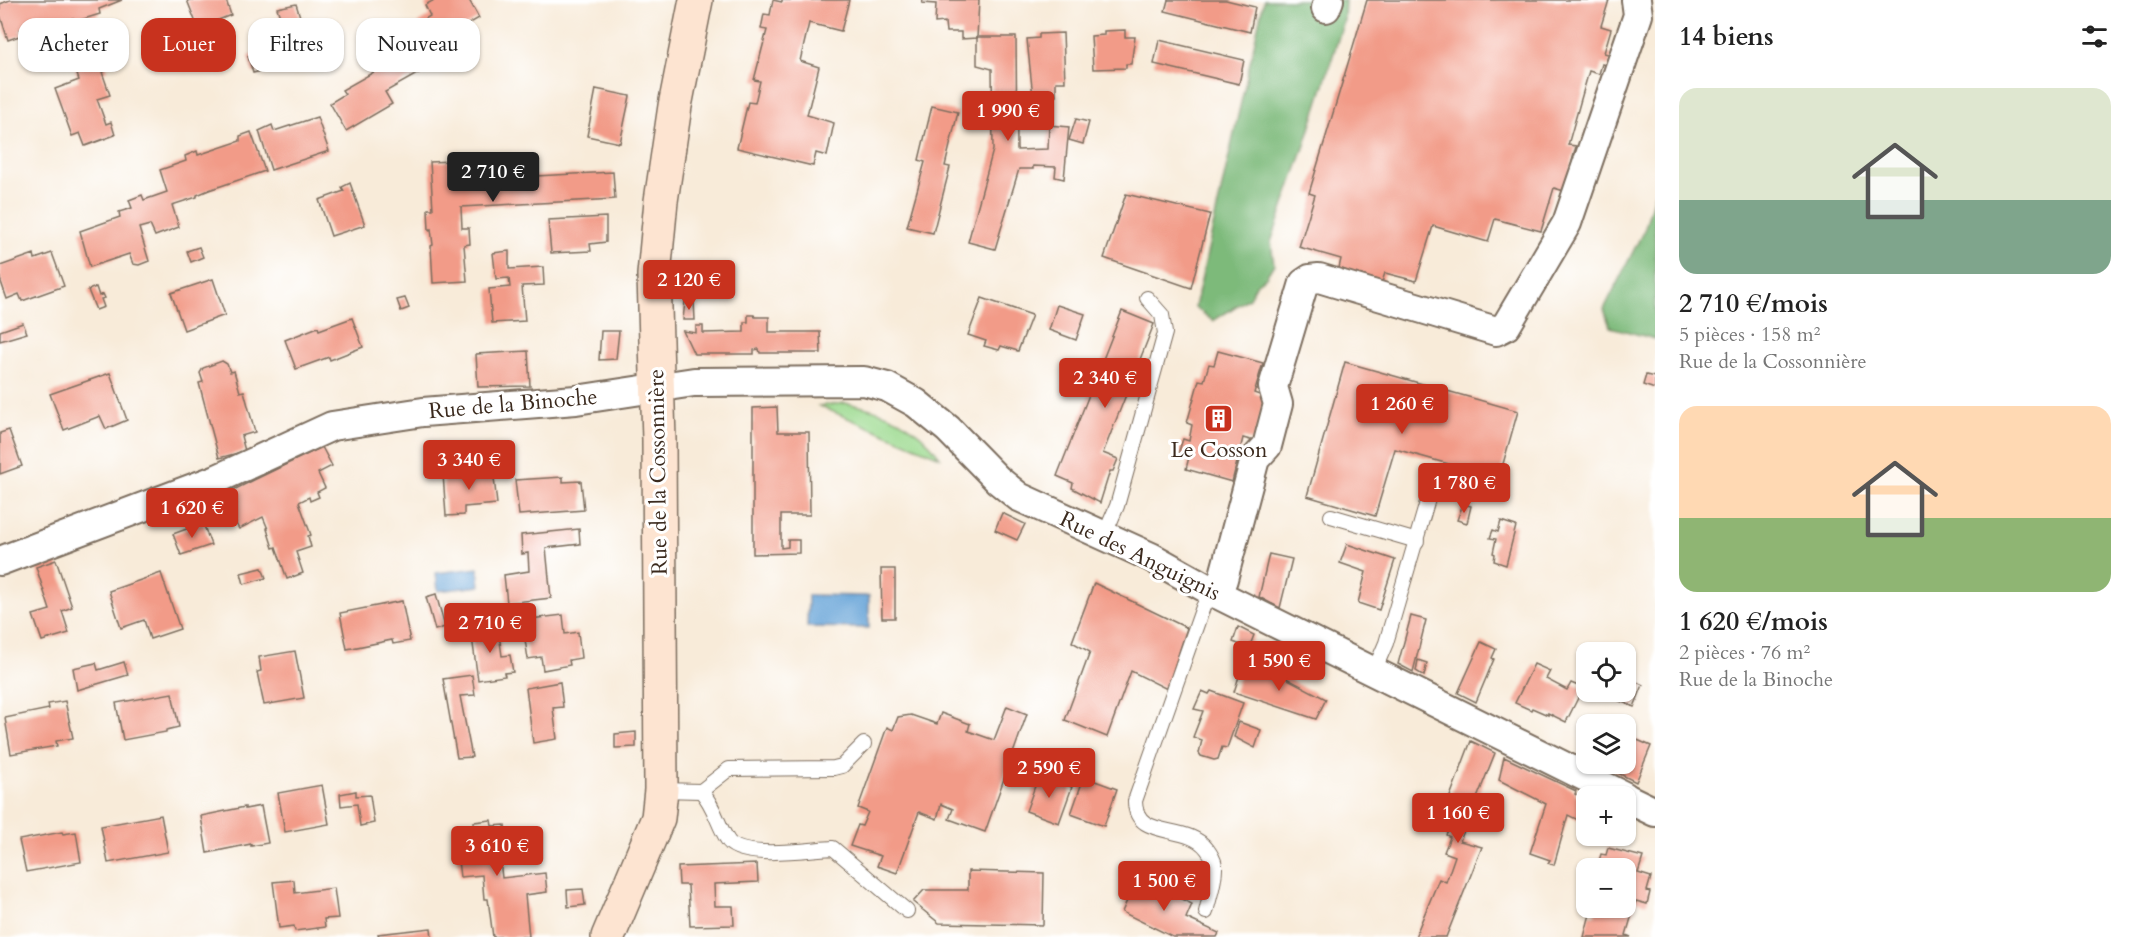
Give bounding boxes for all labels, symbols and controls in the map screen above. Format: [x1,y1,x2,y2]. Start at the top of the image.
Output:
chip: Acheter [18,18,129,72]
chip: Louer [141,18,236,72]
chip: Filtres [248,18,344,72]
chip: Nouveau [356,18,480,72]
text: 14 biens [1679,19,1774,54]
icon: filters [2078,20,2111,53]
pin: 1 990 € [953,91,1063,142]
text: 1 990 € [976,97,1040,124]
icon: home [1841,127,1949,235]
pin: 2 710 € [438,152,548,203]
text: 2 710 € [461,158,525,185]
pin: 2 120 € [634,260,744,311]
text: 2 120 € [657,266,721,293]
text: 2 710 €/mois [1679,286,1828,321]
text: 5 pièces · 158 m² [1679,321,1820,348]
text: Rue de la Cossonnière [1679,348,1867,375]
pin: 2 340 € [1050,358,1160,409]
text: 2 340 € [1073,364,1137,391]
street label: Rue de la Cossonnière [641,369,675,575]
street label: Rue de la Binoche [427,382,599,426]
pin: 1 260 € [1347,384,1457,435]
text: 1 260 € [1370,390,1434,417]
building icon: Le Cosson [1203,402,1235,434]
place label: Le Cosson [1170,435,1268,465]
pin: 3 340 € [414,440,524,491]
icon: home [1841,445,1949,553]
text: 3 340 € [437,446,501,473]
pin: 1 780 € [1409,463,1519,514]
text: 1 780 € [1432,469,1496,496]
pin: 1 620 € [137,488,247,539]
text: 1 620 € [160,494,224,521]
street label: Rue des Anguignis [1055,504,1225,608]
pin: 2 710 € [435,603,545,654]
text: 1 620 €/mois [1679,604,1828,639]
text: 2 710 € [458,609,522,636]
text: 2 pièces · 76 m² [1679,639,1810,666]
pin: 1 590 € [1224,641,1334,692]
map controls [1576,642,1636,918]
button: locate [1576,642,1636,702]
text: 1 590 € [1247,647,1311,674]
text: Rue de la Binoche [1679,666,1833,693]
button: layers [1576,714,1636,774]
pin: 2 590 € [994,748,1104,799]
text: 2 590 € [1017,754,1081,781]
button: + [1576,786,1636,846]
pin: 1 160 € [1403,793,1513,844]
text: 1 160 € [1426,799,1490,826]
pin: 3 610 € [442,826,552,877]
text: 3 610 € [465,832,529,859]
button: − [1576,858,1636,918]
pin: 1 500 € [1109,861,1219,912]
text: 1 500 € [1132,867,1196,894]

